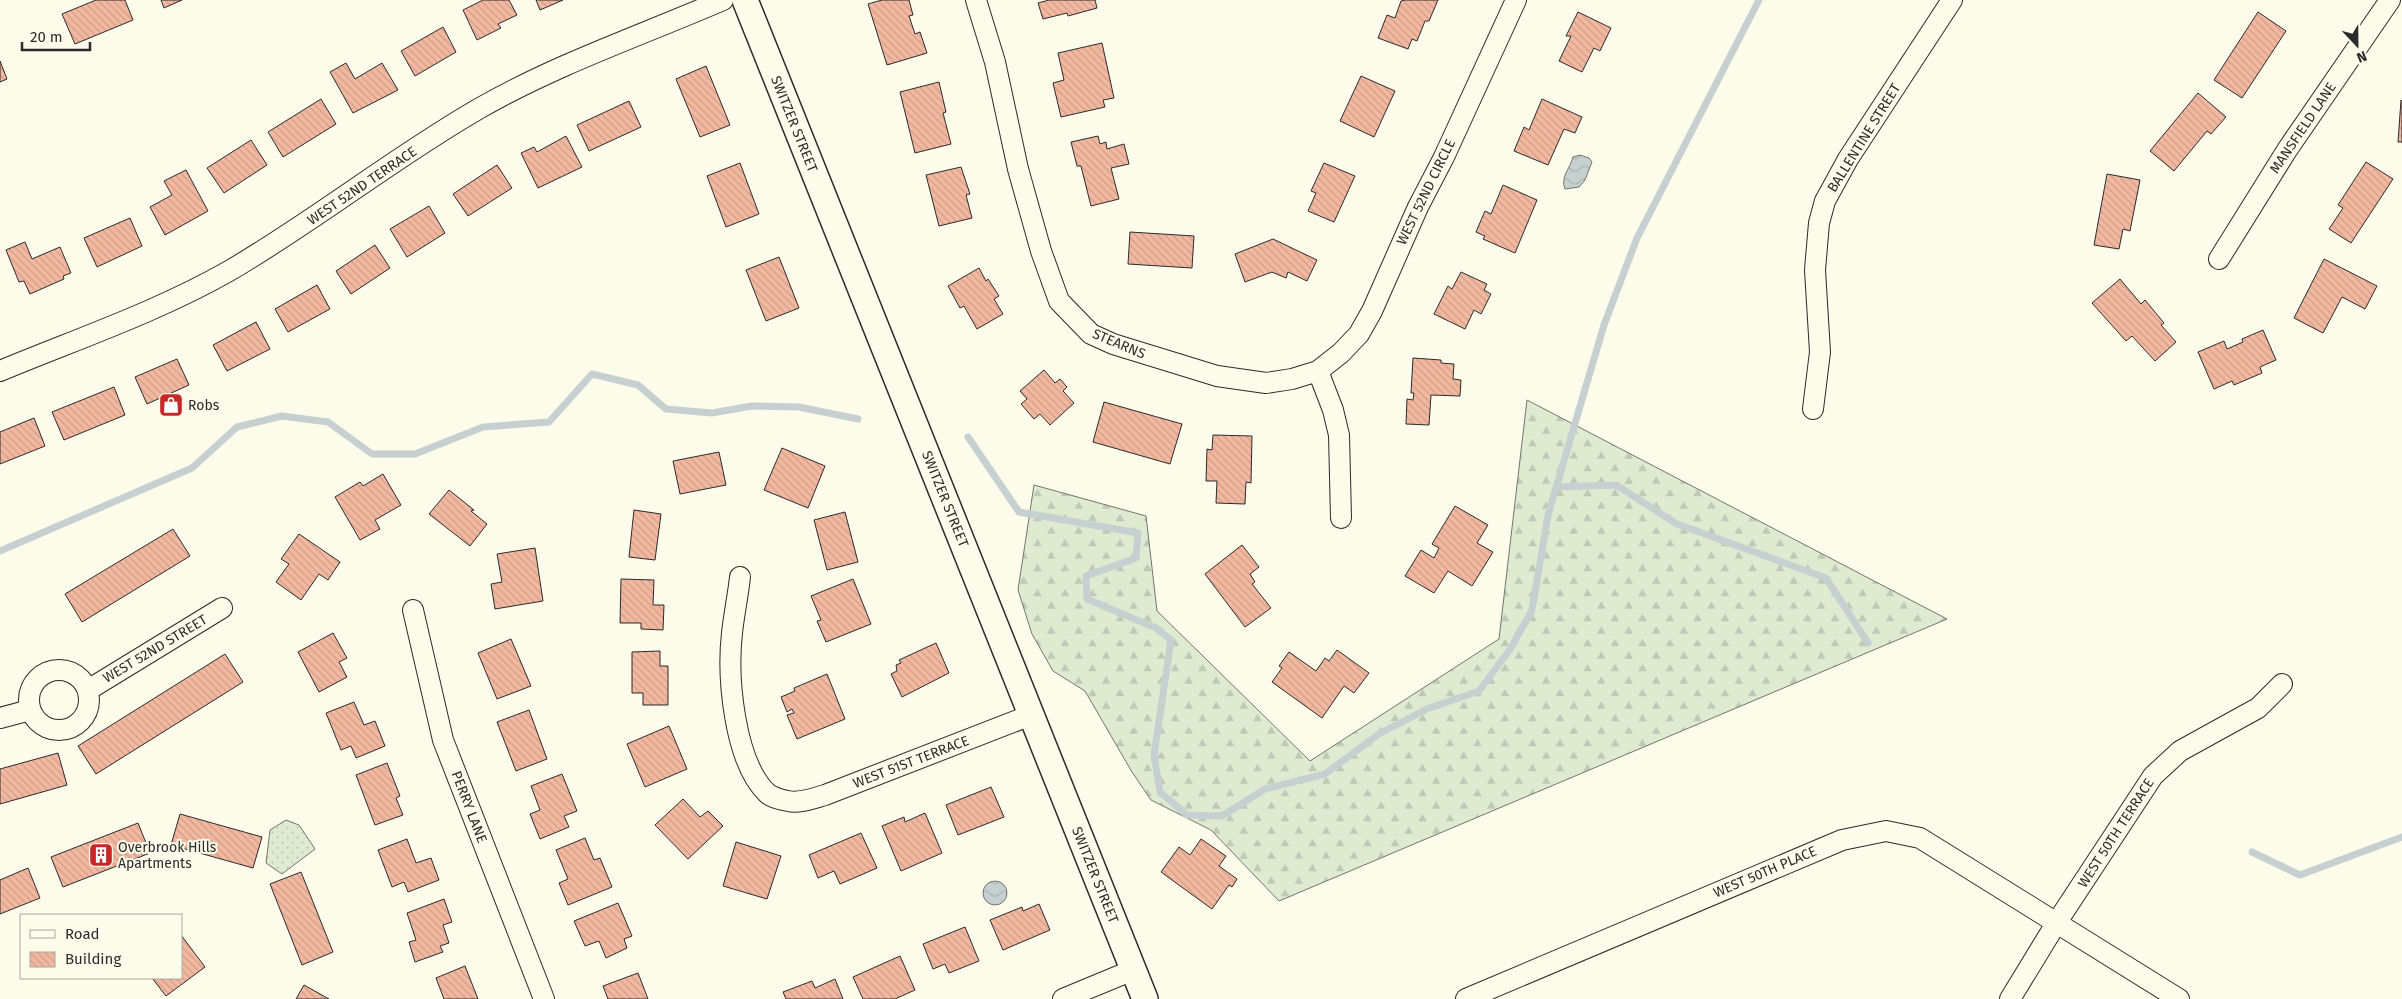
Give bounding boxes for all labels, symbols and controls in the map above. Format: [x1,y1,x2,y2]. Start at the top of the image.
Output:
scale bar [22,20,90,52]
north arrow [2332,20,2382,70]
text: 20 m [30,28,63,46]
text: N [2354,47,2369,66]
street label: SWITZER STREET [767,73,821,175]
street label: MANSFIELD LANE [2266,79,2340,177]
street label: BALLENTINE STREET [1824,80,1905,195]
street label: WEST 52ND CIRCLE [1393,136,1459,248]
street label: WEST 52ND TERRACE [304,143,420,229]
street label: STEARNS [1090,325,1148,363]
shop icon: Robs [158,392,184,418]
place label: Robs [188,397,220,414]
street label: SWITZER STREET [918,448,972,550]
street label: WEST 52ND STREET [100,611,211,687]
street label: WEST 51ST TERRACE [851,732,971,792]
street label: PERRY LANE [448,769,490,845]
street label: WEST 50TH TERRACE [2074,775,2158,891]
street label: SWITZER STREET [1068,824,1122,926]
place label: Overbrook Hills Apartments [118,839,217,872]
building icon: Overbrook Hills Apartments [88,842,114,868]
street label: WEST 50TH PLACE [1711,843,1819,901]
legend [20,914,182,979]
text: Road [65,925,100,943]
text: Building [65,950,121,968]

